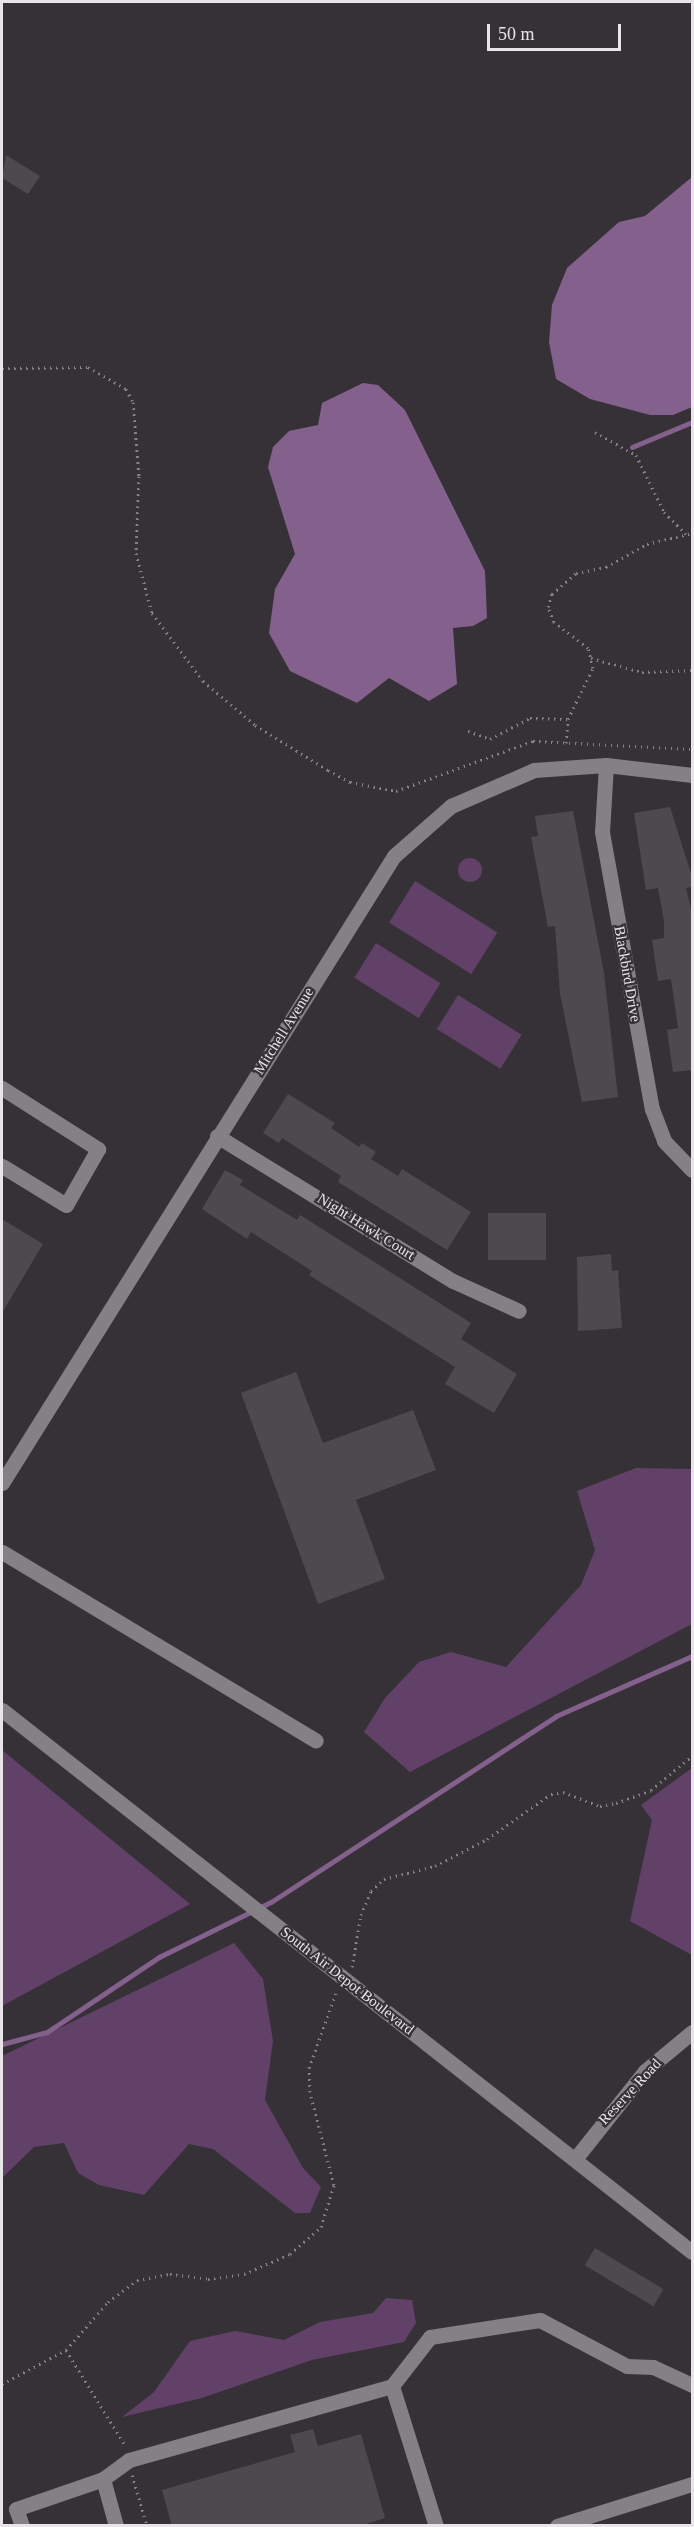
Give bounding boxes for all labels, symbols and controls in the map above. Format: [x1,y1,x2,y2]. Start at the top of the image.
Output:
scale bar [490,12,624,50]
text: 50 m [498,24,535,44]
street label: Blackbird Drive [610,925,644,1023]
street label: Mitchell Avenue [250,984,318,1078]
street label: Night Hawk Court [314,1190,418,1264]
street label: South Air Depot Boulevard [276,1923,418,2039]
street label: Reserve Road [595,2055,665,2129]

